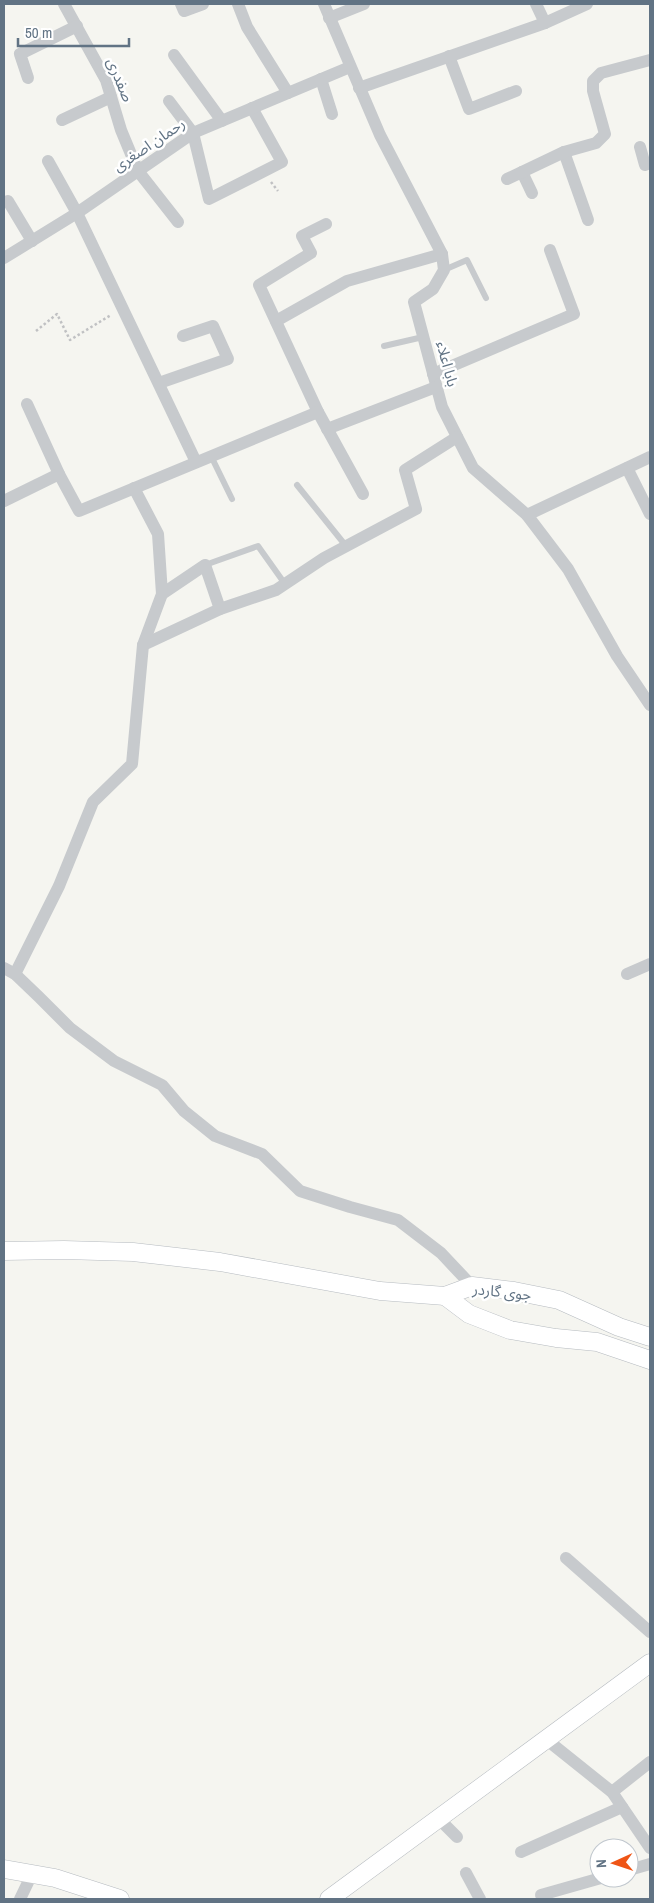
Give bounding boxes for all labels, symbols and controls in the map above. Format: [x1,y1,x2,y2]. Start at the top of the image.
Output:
scale bar [18,15,129,47]
text: 50 m [25,22,52,43]
street label: صفدری [102,55,139,105]
street label: رحمان اصغری [109,113,189,176]
street label: بابا اعلاء [431,339,464,389]
street label: جوی گاردر [471,1278,533,1305]
north arrow [589,1838,639,1888]
text: N [592,1859,610,1868]

